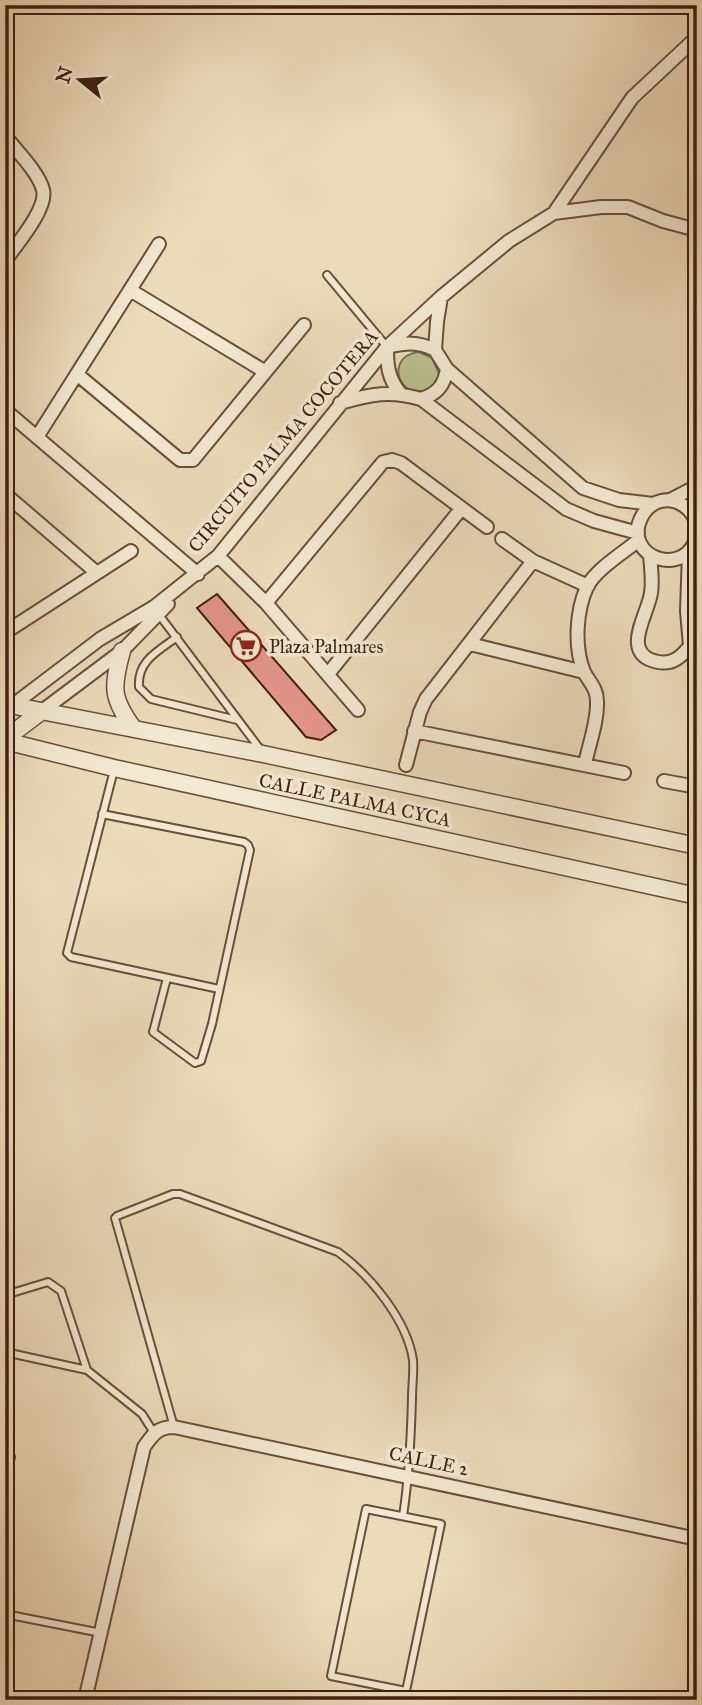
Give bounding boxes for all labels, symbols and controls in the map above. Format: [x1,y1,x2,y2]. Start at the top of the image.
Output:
north arrow [46,46,116,116]
text: N [51,64,78,86]
street label: CIRCUITO PALMA COCOTERA [183,325,383,557]
supermarket icon: Plaza Palmares [229,629,263,663]
place label: Plaza Palmares [269,635,384,658]
street label: CALLE PALMA CYCA [257,768,453,832]
street label: CALLE 2 [387,1441,472,1481]

